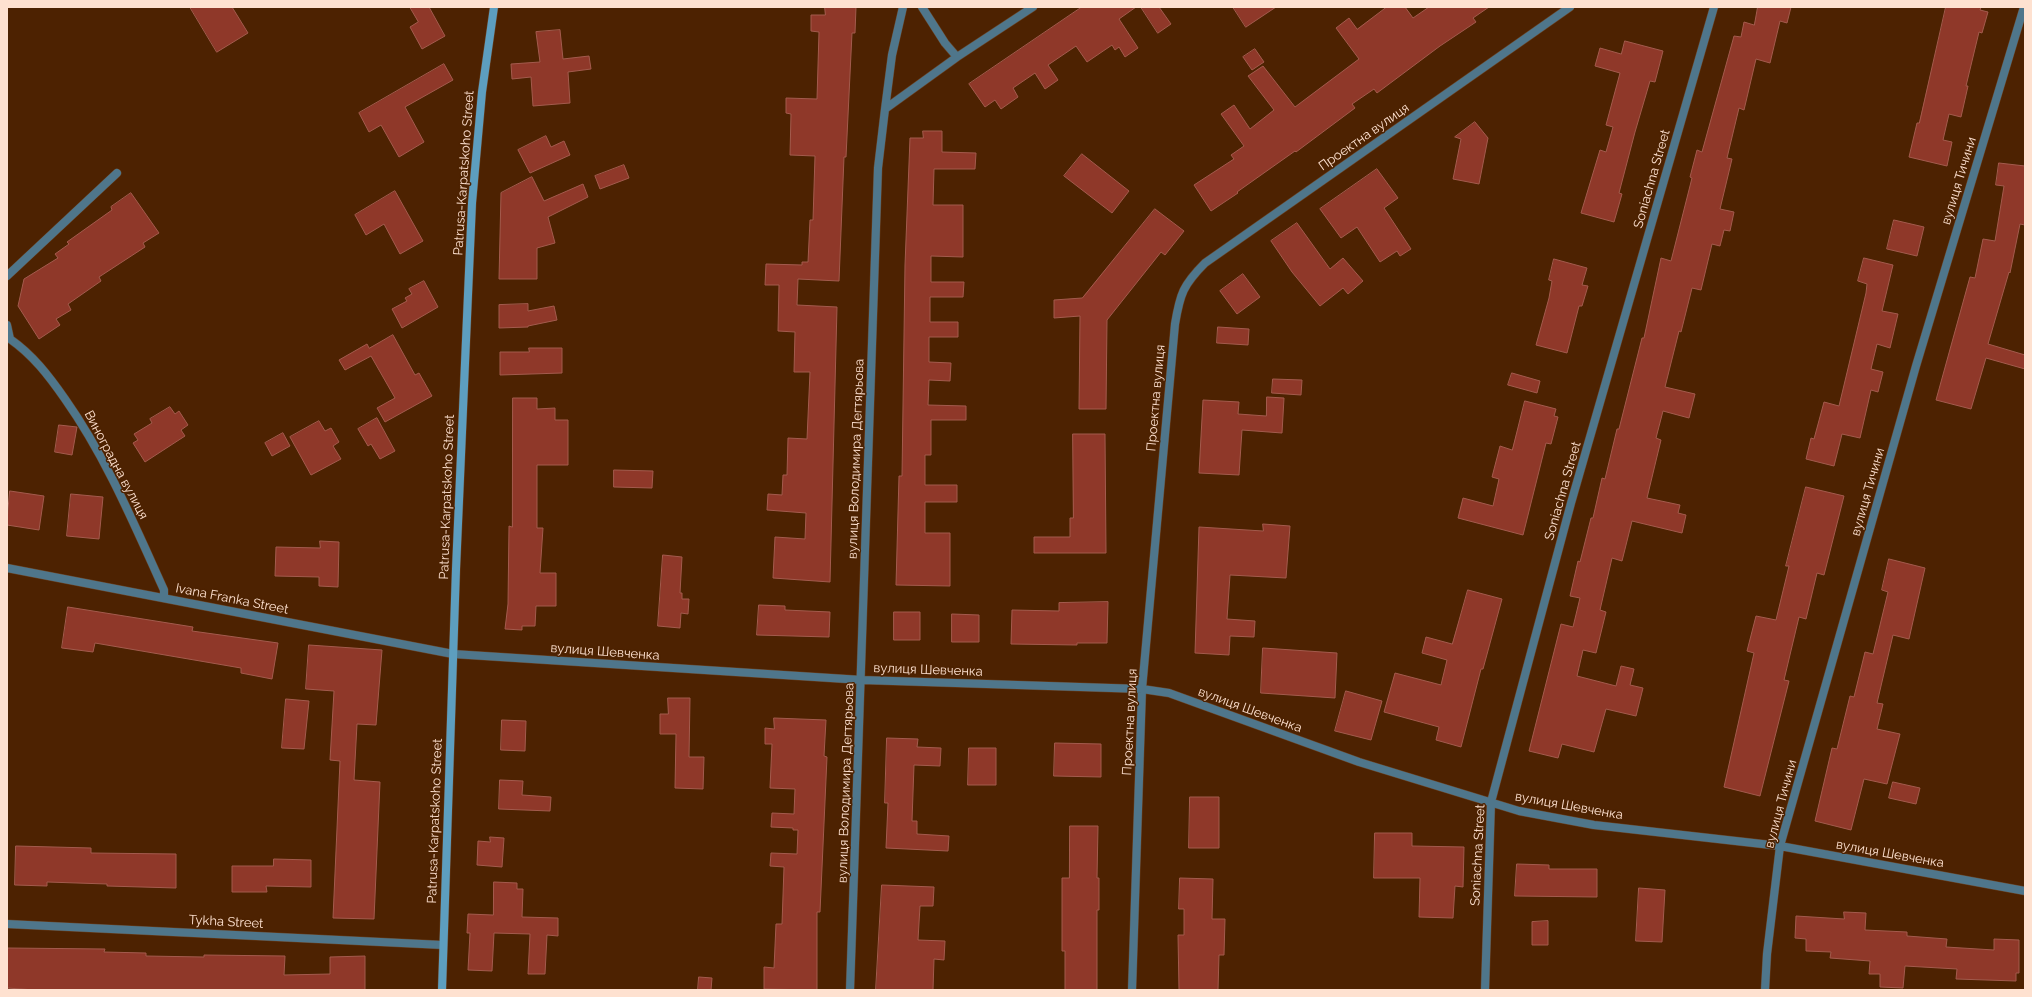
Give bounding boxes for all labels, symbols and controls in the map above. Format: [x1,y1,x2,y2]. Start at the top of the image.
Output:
street label: Patrusa-Karpatskoho Street [450,90,478,256]
street label: Проектна вулиця [1316,100,1412,174]
street label: Soniachna Street [1630,128,1674,230]
street label: вулиця Тичини [1938,135,1980,227]
street label: Проектна вулиця [1144,344,1168,452]
street label: вулиця Володимира Дегтярьова [845,359,867,559]
street label: Виноградна вулиця [81,408,151,522]
street label: Patrusa-Karpatskoho Street [436,414,458,580]
street label: Soniachna Street [1541,440,1585,542]
street label: вулиця Тичини [1848,446,1888,538]
street label: Ivana Franka Street [174,580,290,618]
street label: вулиця Шевченка [550,640,660,664]
street label: вулиця Шевченка [873,660,983,680]
street label: Проектна вулиця [1119,668,1141,776]
street label: вулиця Володимира Дегтярьова [835,683,857,883]
street label: вулиця Шевченка [1196,684,1304,736]
street label: Patrusa-Karpatskoho Street [424,738,446,904]
street label: вулиця Тичини [1762,758,1800,850]
street label: вулиця Шевченка [1514,789,1624,823]
street label: Soniachna Street [1468,804,1488,906]
street label: вулиця Шевченка [1835,837,1945,871]
street label: Tykha Street [188,912,264,932]

